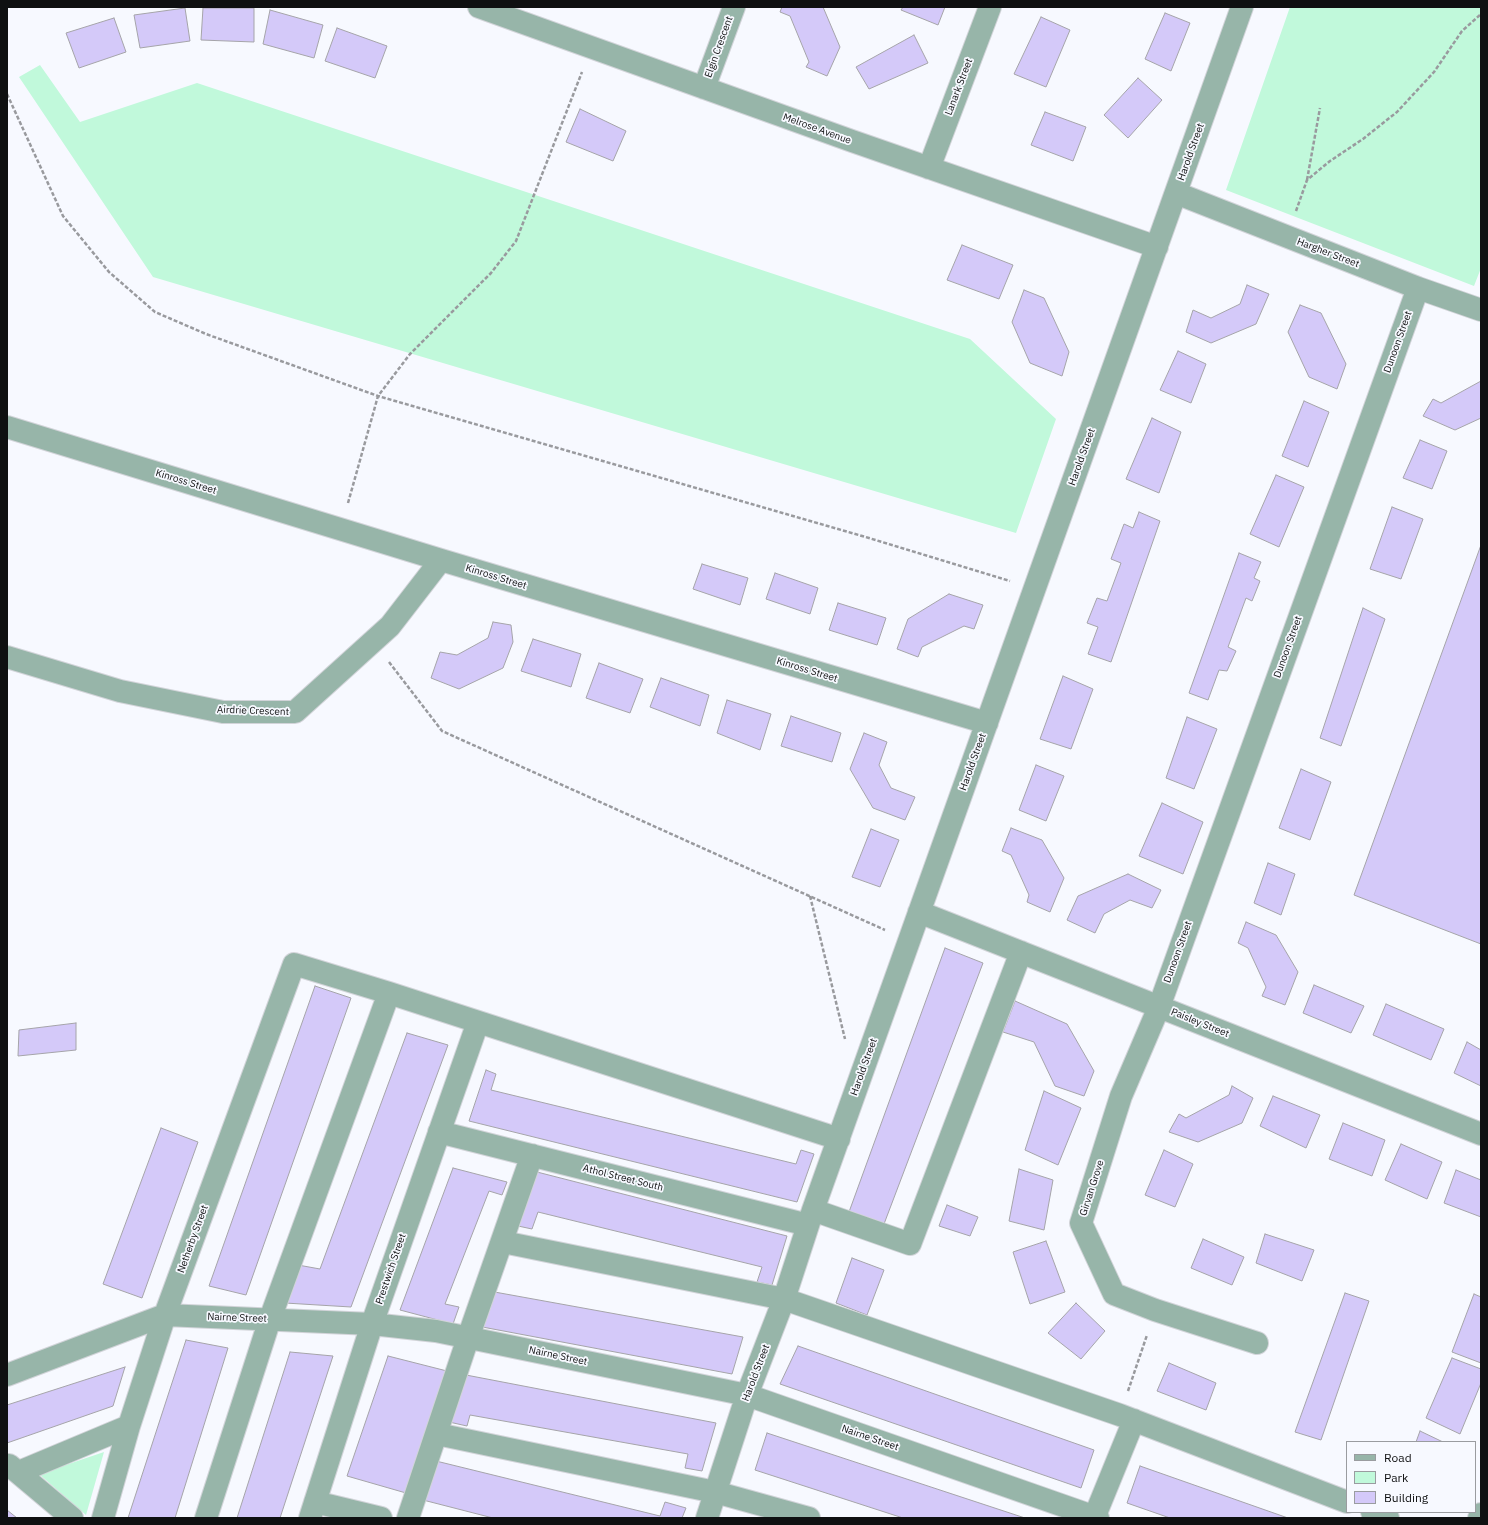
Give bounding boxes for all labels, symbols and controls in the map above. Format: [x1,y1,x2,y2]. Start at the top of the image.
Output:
street label: Elgin Crescent [702,15,736,79]
street label: Lanark Street [943,57,975,117]
street label: Melrose Avenue [781,111,853,147]
street label: Harold Street [1175,122,1207,182]
street label: Hargher Street [1295,236,1361,270]
street label: Dunoon Street [1381,310,1415,374]
street label: Harold Street [1066,427,1098,487]
street label: Kinross Street [154,467,218,497]
street label: Kinross Street [464,562,528,592]
street label: Dunoon Street [1271,615,1305,679]
street label: Kinross Street [775,655,839,685]
street label: Airdrie Crescent [217,704,289,718]
street label: Harold Street [957,732,989,792]
street label: Dunoon Street [1161,920,1195,984]
street label: Paisley Street [1169,1006,1231,1040]
street label: Harold Street [848,1037,880,1097]
street label: Girvan Grove [1077,1159,1107,1217]
street label: Athol Street South [582,1162,664,1194]
street label: Netherby Street [175,1203,211,1275]
street label: Prestwich Street [373,1232,409,1306]
street label: Nairne Street [207,1311,267,1325]
street label: Harold Street [740,1343,772,1403]
street label: Nairne Street [528,1344,588,1368]
street label: Nairne Street [840,1423,900,1453]
legend [1346,1441,1476,1513]
text: Road [1384,1450,1412,1465]
text: Park [1384,1470,1408,1485]
text: Building [1384,1490,1428,1505]

